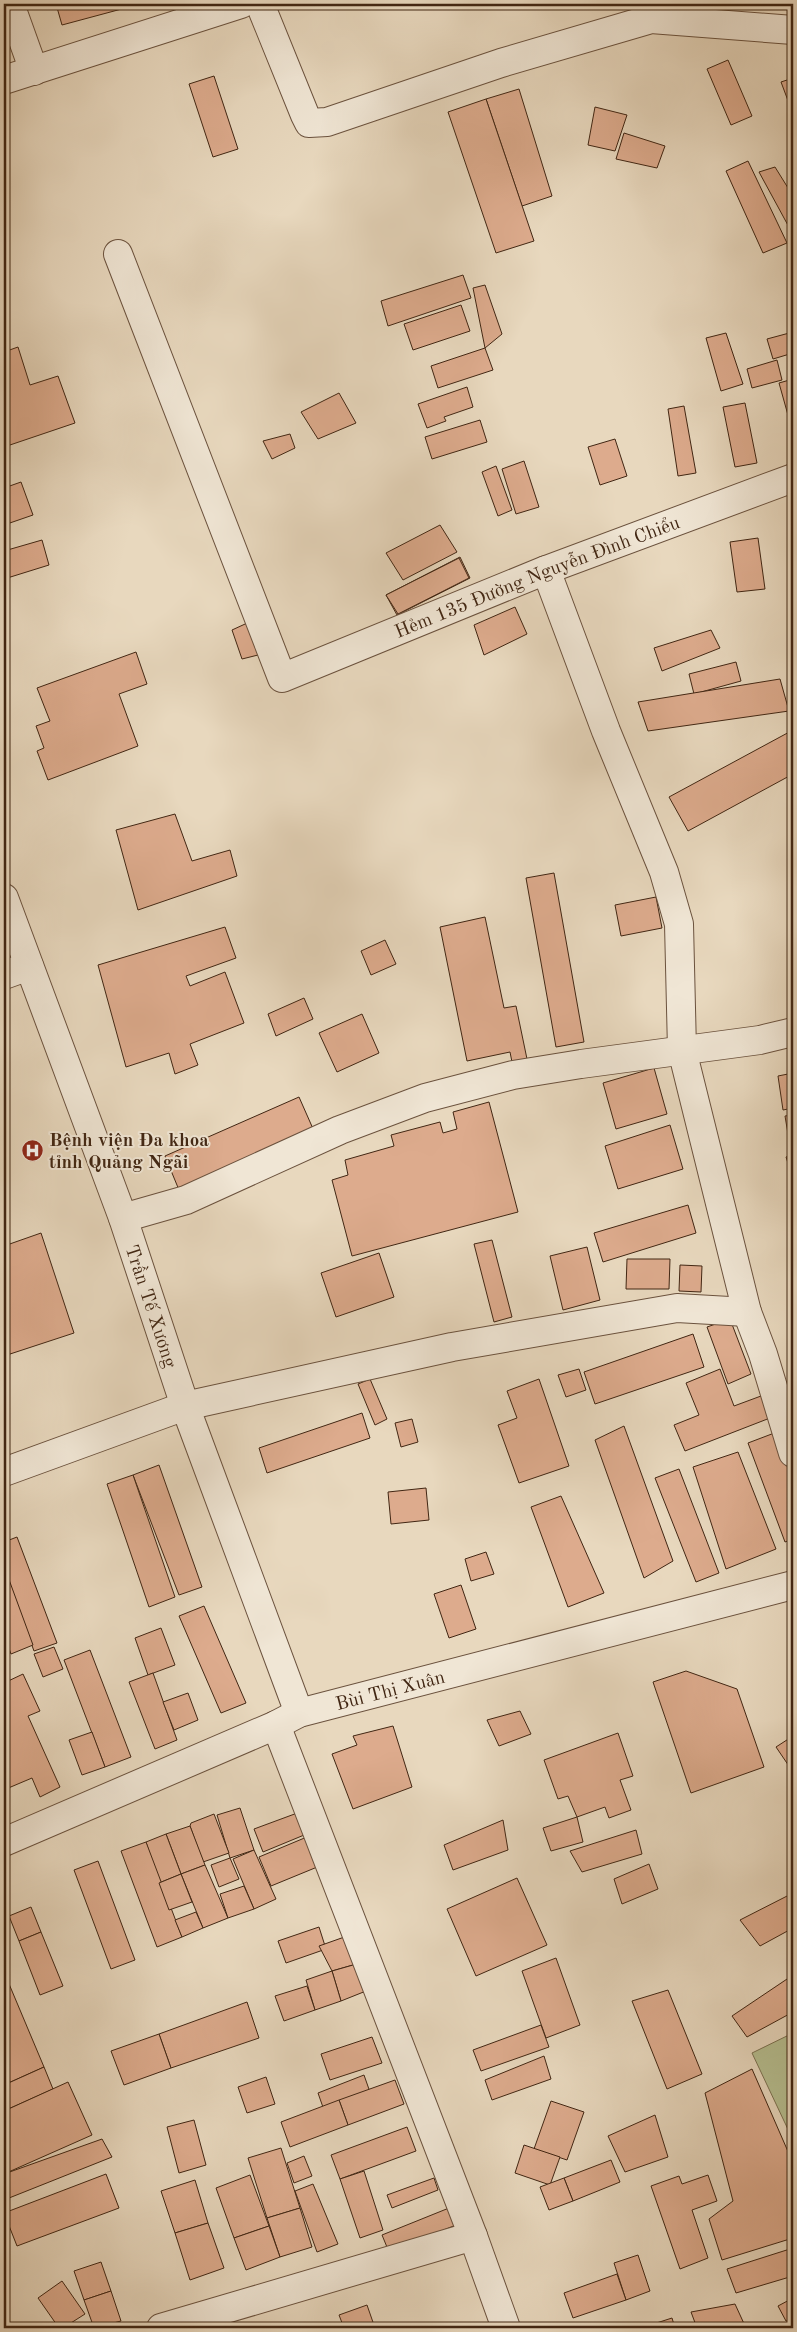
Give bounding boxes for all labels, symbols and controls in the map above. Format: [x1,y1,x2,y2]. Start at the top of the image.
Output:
street label: Hẻm 135 Đường Nguyễn Đình Chiểu [392,514,683,643]
place label: Bệnh viện Đa khoa tỉnh Quảng Ngãi [49,1132,209,1173]
hospital icon: Bệnh viện Đa khoa tỉnh Quảng Ngãi [21,1138,45,1162]
street label: Trần Tế Xương [120,1243,179,1371]
street label: Bùi Thị Xuân [334,1669,447,1715]

